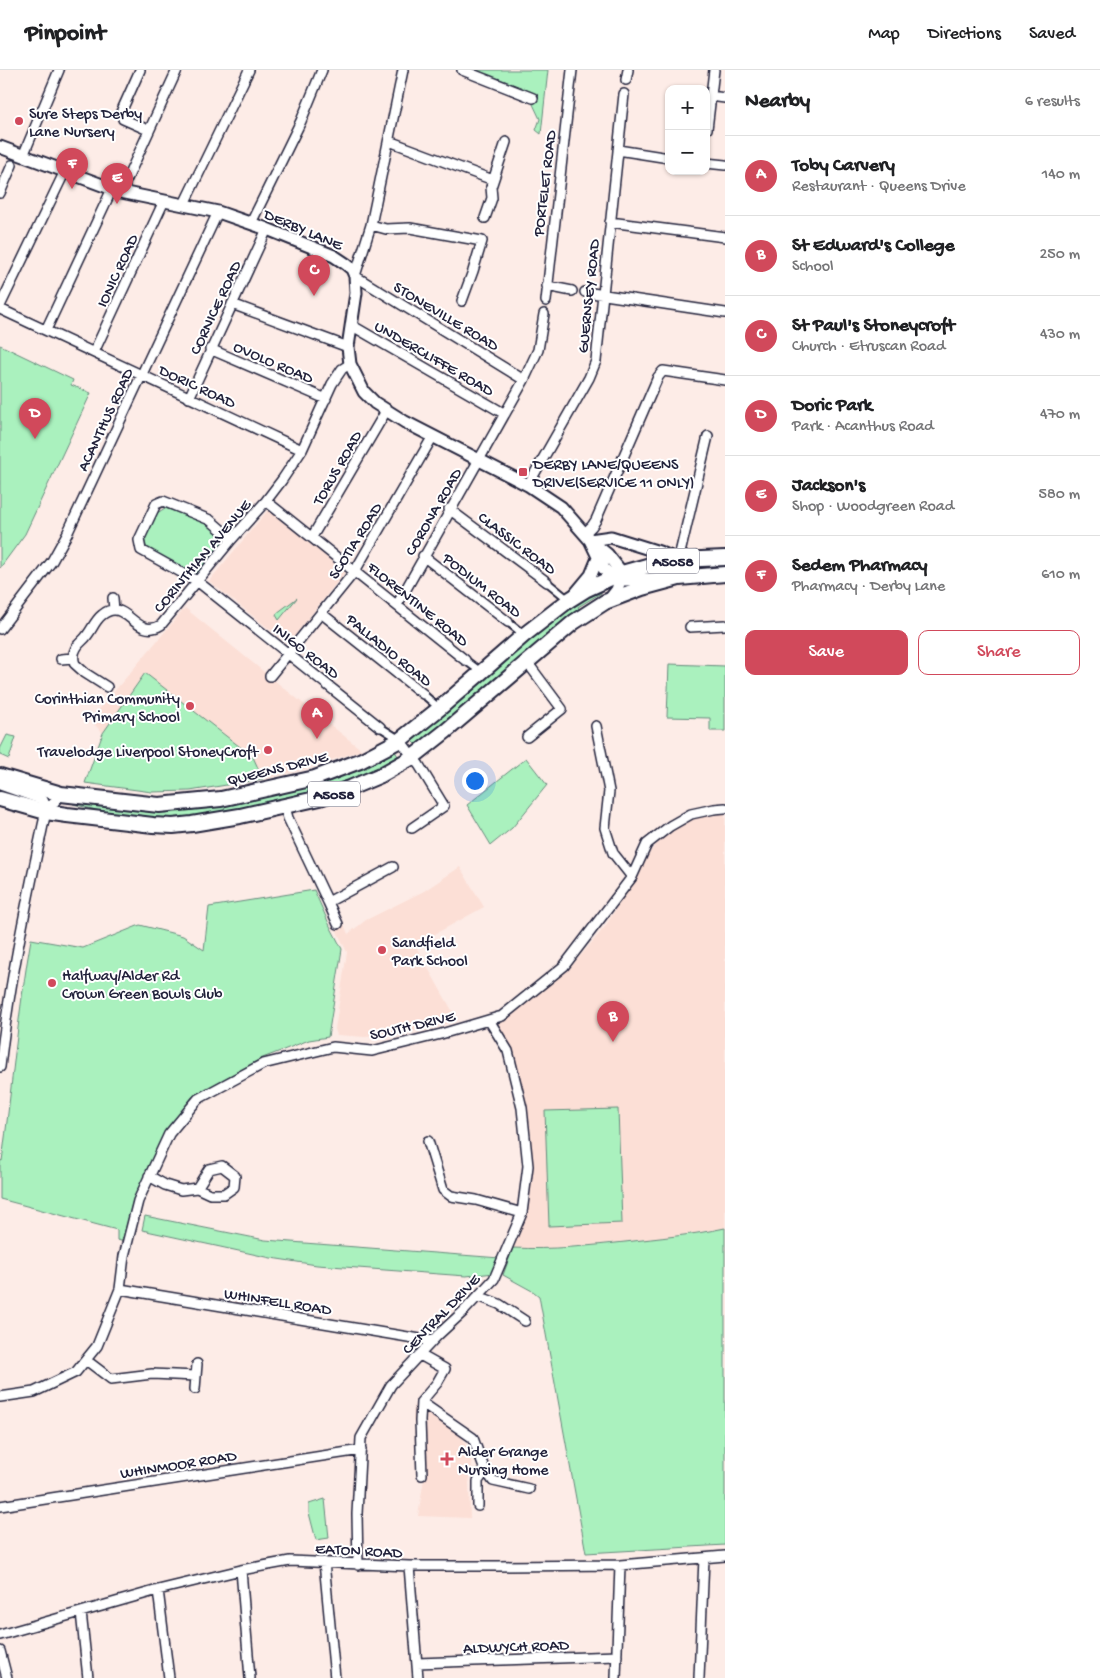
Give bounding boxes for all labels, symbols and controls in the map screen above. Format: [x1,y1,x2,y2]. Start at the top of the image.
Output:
text: Pinpoint [25,20,106,49]
text: Map [868,24,900,45]
text: Directions [928,24,1001,45]
text: Saved [1029,24,1075,45]
map controls [665,85,710,175]
button: + [665,85,710,130]
text: Nearby [745,90,810,115]
text: 6 results [1025,93,1080,112]
place label: Sure Steps Derby Lane Nursery [29,106,142,143]
marker: Sure Steps Derby Lane Nursery [13,115,25,127]
street label: PORTELET ROAD [530,129,562,238]
button: − [665,130,710,175]
pin: F [56,148,88,189]
text: Toby Carvery [792,155,895,178]
pin: E [101,163,133,204]
text: A [756,166,766,185]
text: 140 m [1042,166,1080,185]
text: Restaurant · Queens Drive [792,178,966,197]
street label: DERBY LANE [259,206,346,257]
street label: IONIC ROAD [94,232,145,311]
text: St Edward's College [792,235,954,258]
street label: GUERNSEY ROAD [575,238,606,354]
text: B [757,246,765,265]
text: 250 m [1040,246,1080,265]
pin: C [298,255,330,296]
street label: CORNICE ROAD [187,258,247,358]
text: School [792,258,834,277]
street label: STONEVILLE ROAD [389,279,502,357]
text: St Paul's Stoneycroft [792,315,955,338]
street label: UNDERCLIFFE ROAD [370,318,497,402]
text: C [757,326,765,345]
text: 430 m [1040,326,1080,345]
text: Church · Etruscan Road [792,338,945,357]
street label: OVOLO ROAD [230,339,316,390]
street label: DORIC ROAD [154,362,238,414]
street label: ACANTHUS ROAD [75,365,140,475]
text: Doric Park [792,395,872,418]
pin: D [19,398,51,439]
text: D [756,406,766,425]
text: 470 m [1040,406,1080,425]
text: Park · Acanthus Road [792,418,934,437]
street label: TORUS ROAD [310,428,368,510]
place label: DERBY LANE/QUEENS DRIVE(SERVICE 11 ONLY) [532,457,695,494]
street label: CORONA ROAD [402,465,468,560]
marker: DERBY LANE/QUEENS DRIVE(SERVICE 11 ONLY) [517,466,529,478]
text: Jackson's [792,475,865,498]
text: E [756,486,766,505]
text: 580 m [1039,486,1080,505]
street label: CORINTHIAN AVENUE [151,496,257,618]
text: Shop · Woodgreen Road [792,498,954,517]
street label: SCOTIA ROAD [326,500,388,584]
street label: CLASSIC ROAD [473,509,559,581]
road number: A5058 [647,548,699,574]
street label: PODIUM ROAD [437,549,524,624]
text: Sedem Pharmacy [792,555,927,578]
street label: FLORENTINE ROAD [362,559,472,653]
text: F [757,566,765,585]
text: 610 m [1041,566,1080,585]
text: Pharmacy · Derby Lane [792,578,945,597]
street label: PALLADIO ROAD [340,611,435,693]
street label: INIGO ROAD [268,621,342,685]
button: Save [745,630,908,675]
button: Share [918,630,1080,675]
place label: Corinthian Community Primary School [35,691,180,728]
pin: A [301,698,333,739]
marker: Corinthian Community Primary School [184,700,196,712]
place label: Travelodge Liverpool StoneyCroft [36,744,259,763]
marker: Travelodge Liverpool StoneyCroft [262,744,274,756]
street label: QUEENS DRIVE [226,748,331,792]
your location [462,768,488,794]
road number: A5058 [308,782,360,806]
place label: Sandfield Park School [391,935,468,972]
marker: Sandfield Park School [376,944,388,956]
place label: Halfway/Alder Rd Crown Green Bowls Club [62,968,223,1005]
marker: Halfway/Alder Rd Crown Green Bowls Club [46,977,58,989]
pin: B [597,1001,629,1042]
street label: SOUTH DRIVE [368,1008,458,1046]
street label: CENTRAL DRIVE [399,1271,486,1360]
street label: WHINFELL ROAD [222,1286,333,1321]
place label: Alder Grange Nursing Home [458,1444,549,1481]
street label: WHINMOOR ROAD [119,1448,239,1485]
marker: Alder Grange Nursing Home [440,1452,454,1466]
street label: EATON ROAD [315,1541,403,1564]
street label: ALDWYCH ROAD [463,1637,570,1660]

